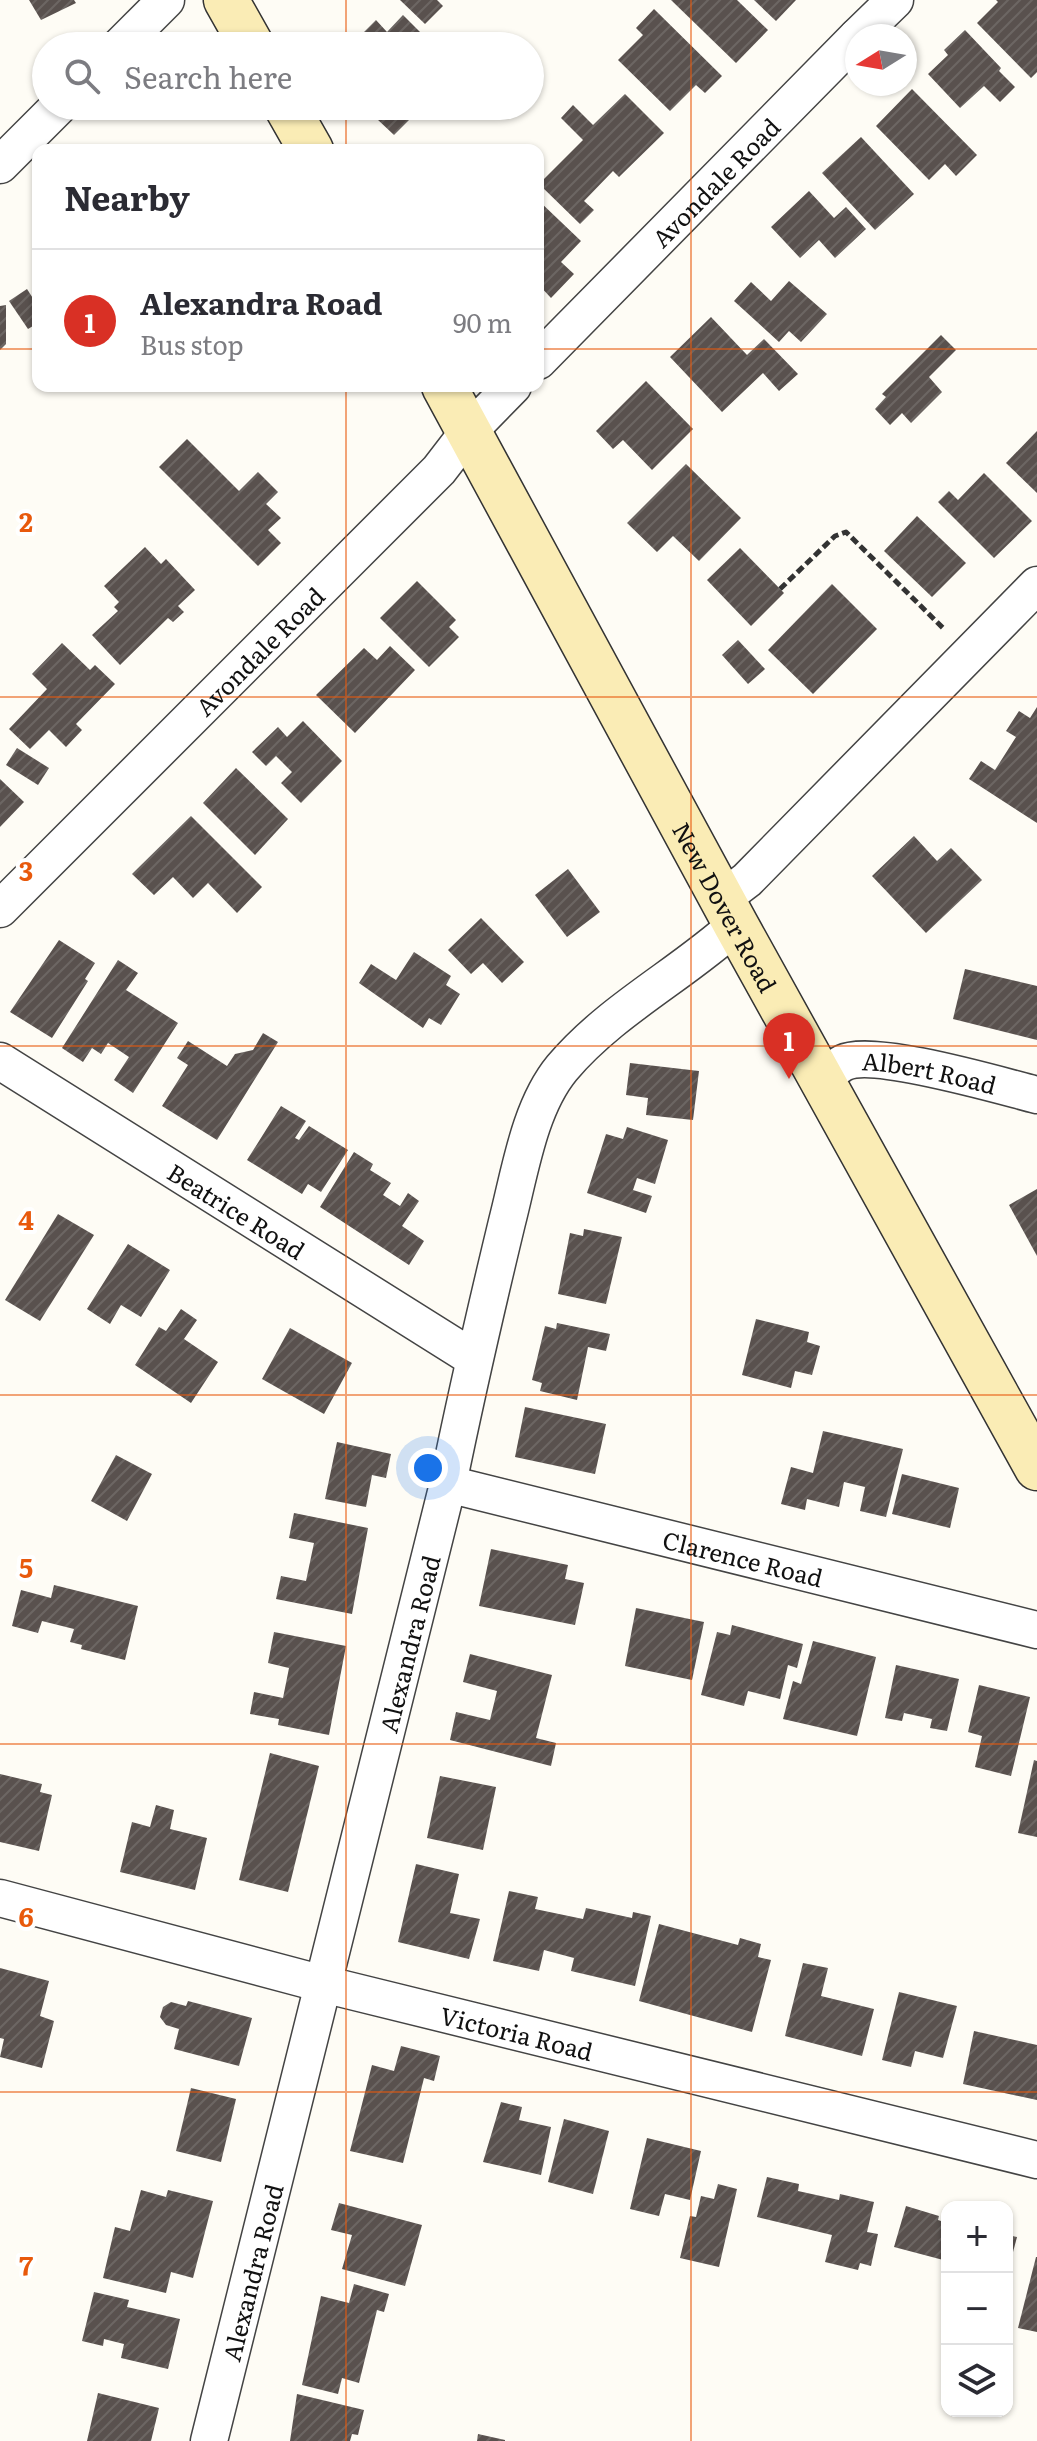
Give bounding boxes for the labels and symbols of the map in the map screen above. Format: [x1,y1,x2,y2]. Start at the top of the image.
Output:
north arrow [845,24,917,96]
street label: Avondale Road [643,108,787,254]
text: 2 [19,501,33,540]
street label: Avondale Road [186,578,331,723]
street label: New Dover Road [666,815,787,998]
text: 3 [19,850,33,889]
pin: 1 [763,1013,815,1079]
street label: Albert Road [861,1042,1001,1101]
street label: Beatrice Road [162,1153,313,1266]
text: 4 [18,1199,34,1238]
your location [408,1448,448,1488]
street label: Clarence Road [659,1520,827,1594]
text: 5 [19,1547,33,1586]
street label: Alexandra Road [369,1551,447,1736]
text: 6 [18,1896,34,1935]
street label: Victoria Road [437,1996,597,2068]
street label: Alexandra Road [212,2179,290,2365]
text: 7 [19,2245,33,2284]

